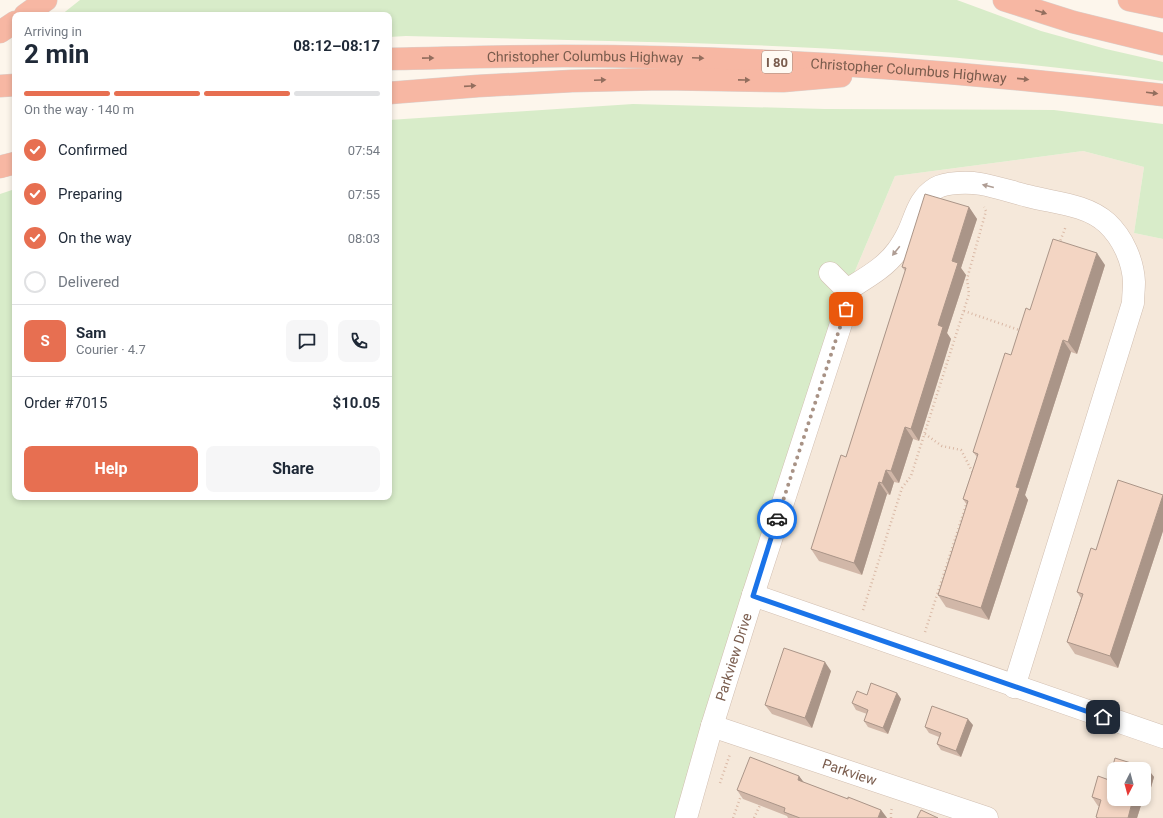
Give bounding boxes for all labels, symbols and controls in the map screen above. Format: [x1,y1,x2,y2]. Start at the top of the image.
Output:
one-way arrow [1035,9,1047,15]
text: Arriving in [24,24,82,39]
text: 08:12–08:17 [293,37,380,55]
text: 2 min [24,39,89,69]
street label: Christopher Columbus Highway [487,48,684,66]
road number: I 80 [762,51,792,73]
one-way arrow [422,55,435,61]
one-way arrow [692,55,704,62]
street label: Christopher Columbus Highway [810,55,1008,86]
one-way arrow [1017,76,1029,82]
one-way arrow [594,77,607,83]
one-way arrow [738,77,751,83]
one-way arrow [464,83,476,90]
one-way arrow [1146,90,1158,97]
text: On the way · 140 m [24,102,134,117]
icon: check [24,139,46,161]
text: Confirmed [58,141,128,159]
text: 07:54 [348,143,380,158]
icon: check [24,183,46,205]
one-way arrow [982,183,995,189]
text: Preparing [58,185,122,203]
text: 07:55 [348,187,380,202]
icon: check [24,227,46,249]
text: On the way [58,229,132,247]
text: 08:03 [348,231,380,246]
one-way arrow [891,246,900,257]
text: Delivered [58,273,120,291]
pin [829,292,863,326]
icon: bag [835,298,857,320]
button: chat [286,320,328,362]
button: phone [338,320,380,362]
text: Sam [76,324,106,342]
text: S [40,332,50,350]
text: Courier · 4.7 [76,342,146,357]
text: Order #7015 [24,394,107,412]
text: $10.05 [333,394,380,412]
button: Help [24,446,198,492]
button: Share [206,446,380,492]
courier [757,499,797,539]
icon: car [766,508,788,530]
street label: Parkview Drive [712,611,755,703]
pin [1086,700,1120,734]
icon: home [1092,706,1114,728]
street label: Parkview [820,755,879,789]
north arrow [1107,762,1151,806]
map controls [1107,762,1151,806]

